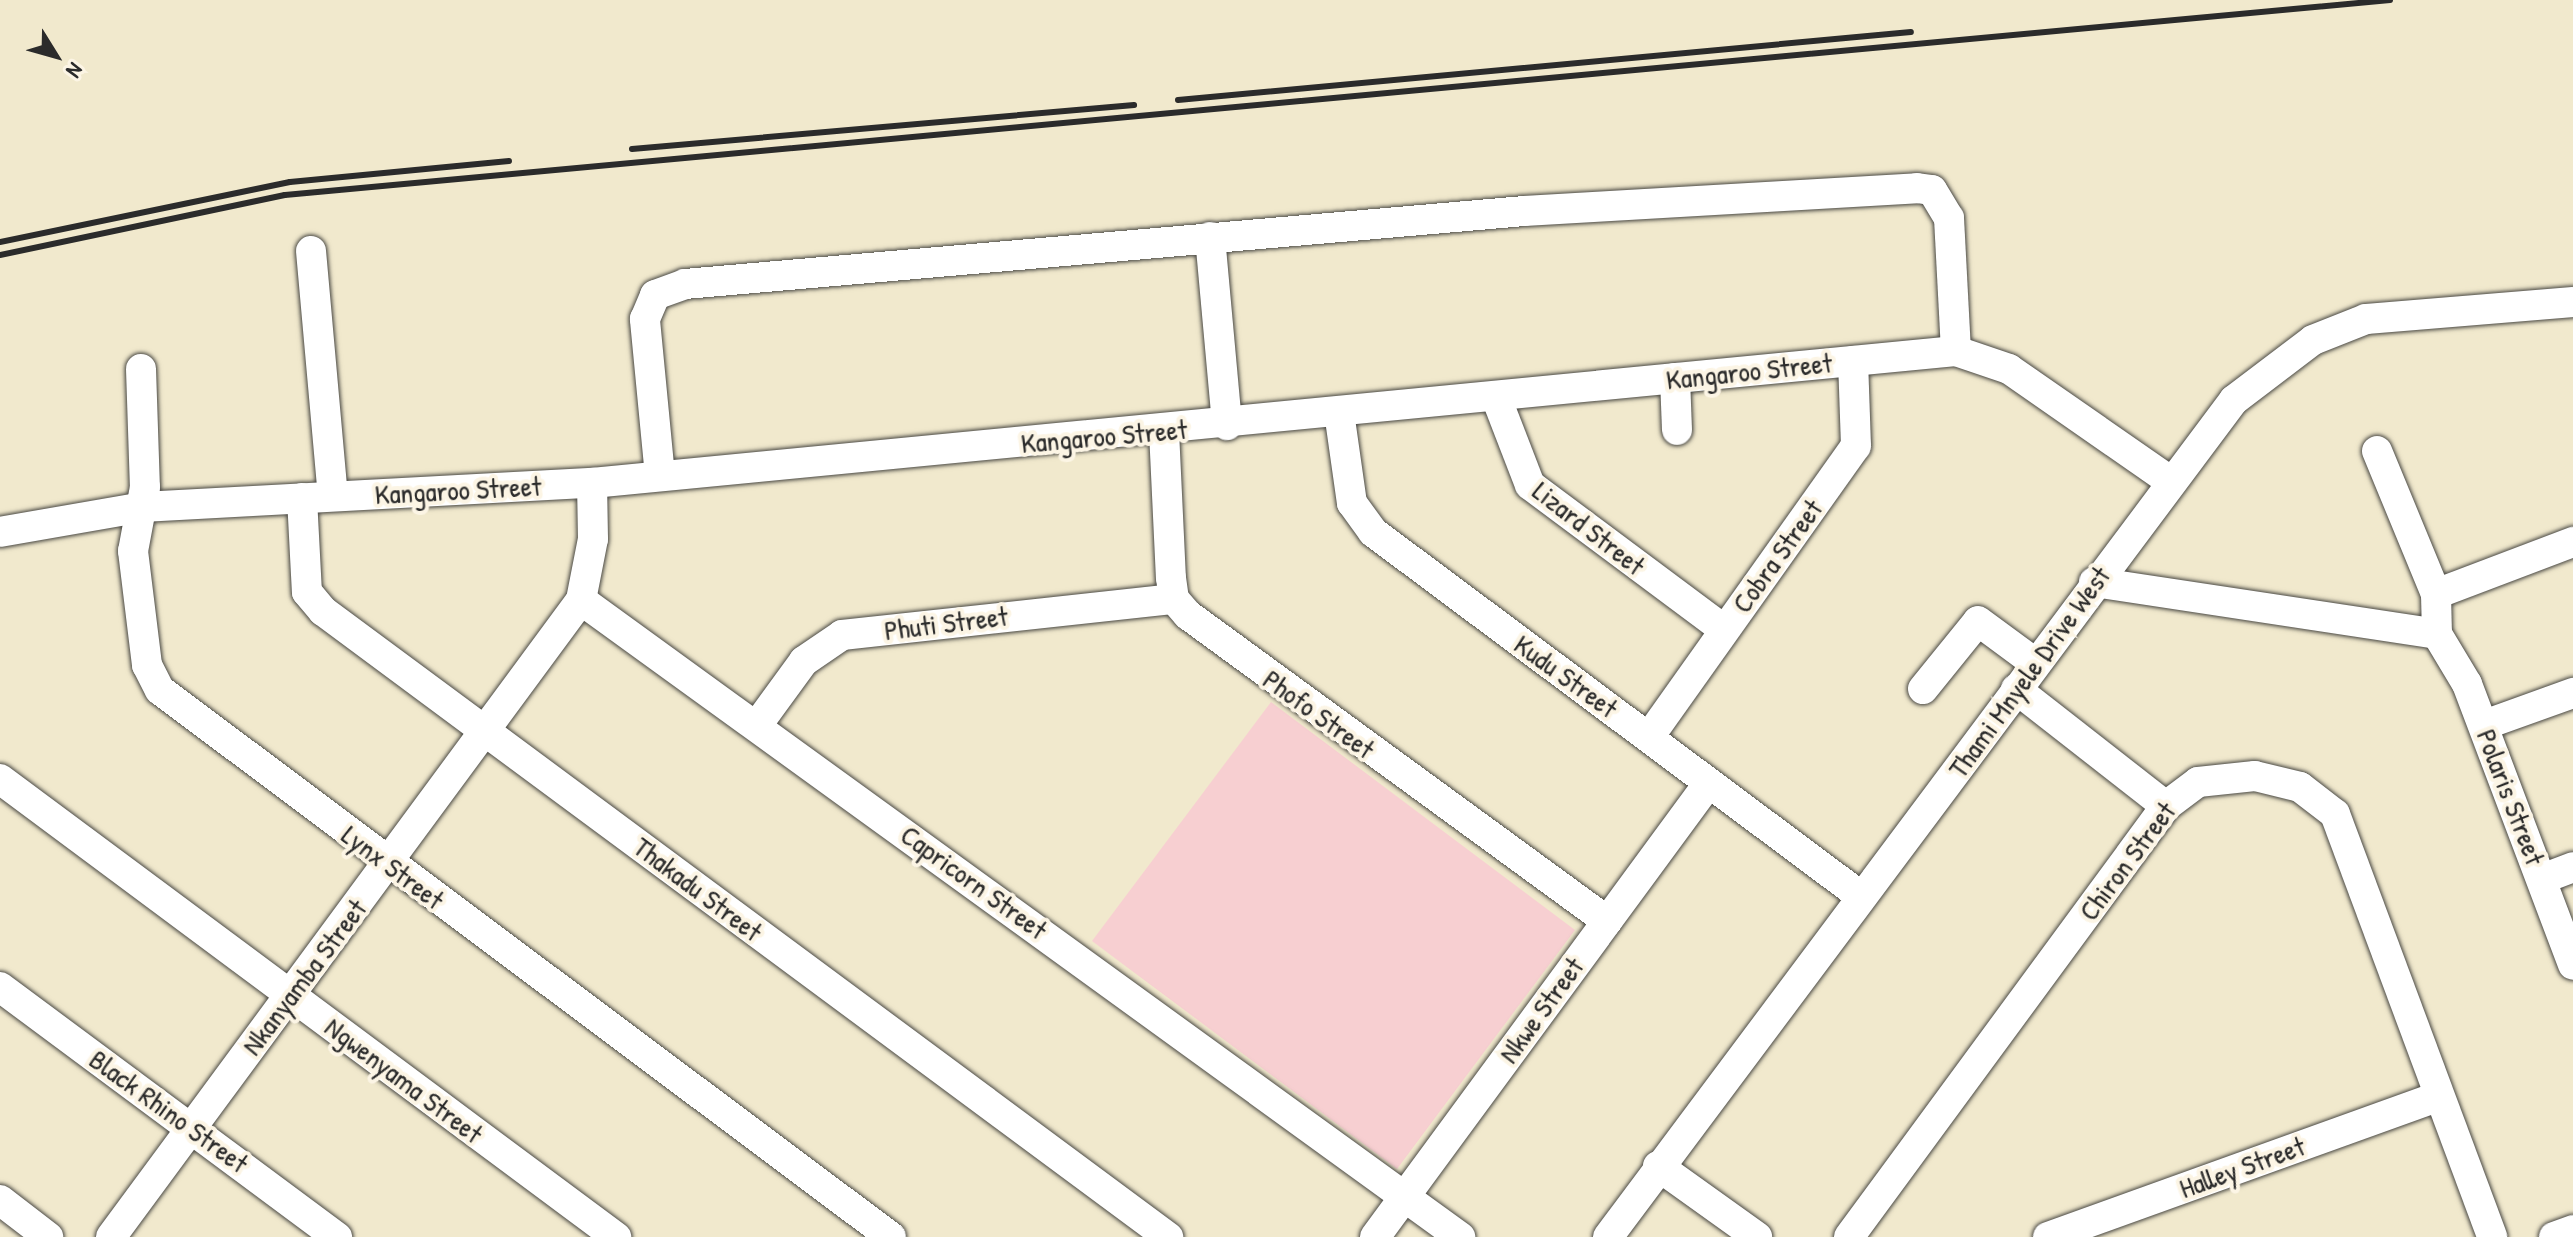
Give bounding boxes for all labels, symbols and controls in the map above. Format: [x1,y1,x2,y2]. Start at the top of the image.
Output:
north arrow [16,16,96,96]
text: N [60,57,91,84]
street label: Kangaroo Street [1664,346,1834,396]
street label: Kangaroo Street [1020,412,1188,460]
street label: Kangaroo Street [374,469,542,511]
street label: Lizard Street [1526,474,1652,582]
street label: Cobra Street [1725,493,1829,619]
street label: Thami Mnyele Drive West [1941,560,2117,784]
street label: Phuti Street [882,599,1010,647]
street label: Kudu Street [1508,627,1624,725]
street label: Phofo Street [1257,662,1381,766]
street label: Polaris Street [2470,724,2552,870]
street label: Chiron Street [2072,795,2182,927]
street label: Lynx Street [335,818,451,916]
street label: Capricorn Street [894,818,1054,946]
street label: Thakadu Street [627,830,769,948]
street label: Nkanyamba Street [235,893,373,1061]
street label: Nkwe Street [1491,951,1591,1069]
street label: Ngwenyama Street [319,1010,489,1150]
street label: Black Rhino Street [83,1042,255,1180]
street label: Halley Street [2175,1129,2309,1205]

